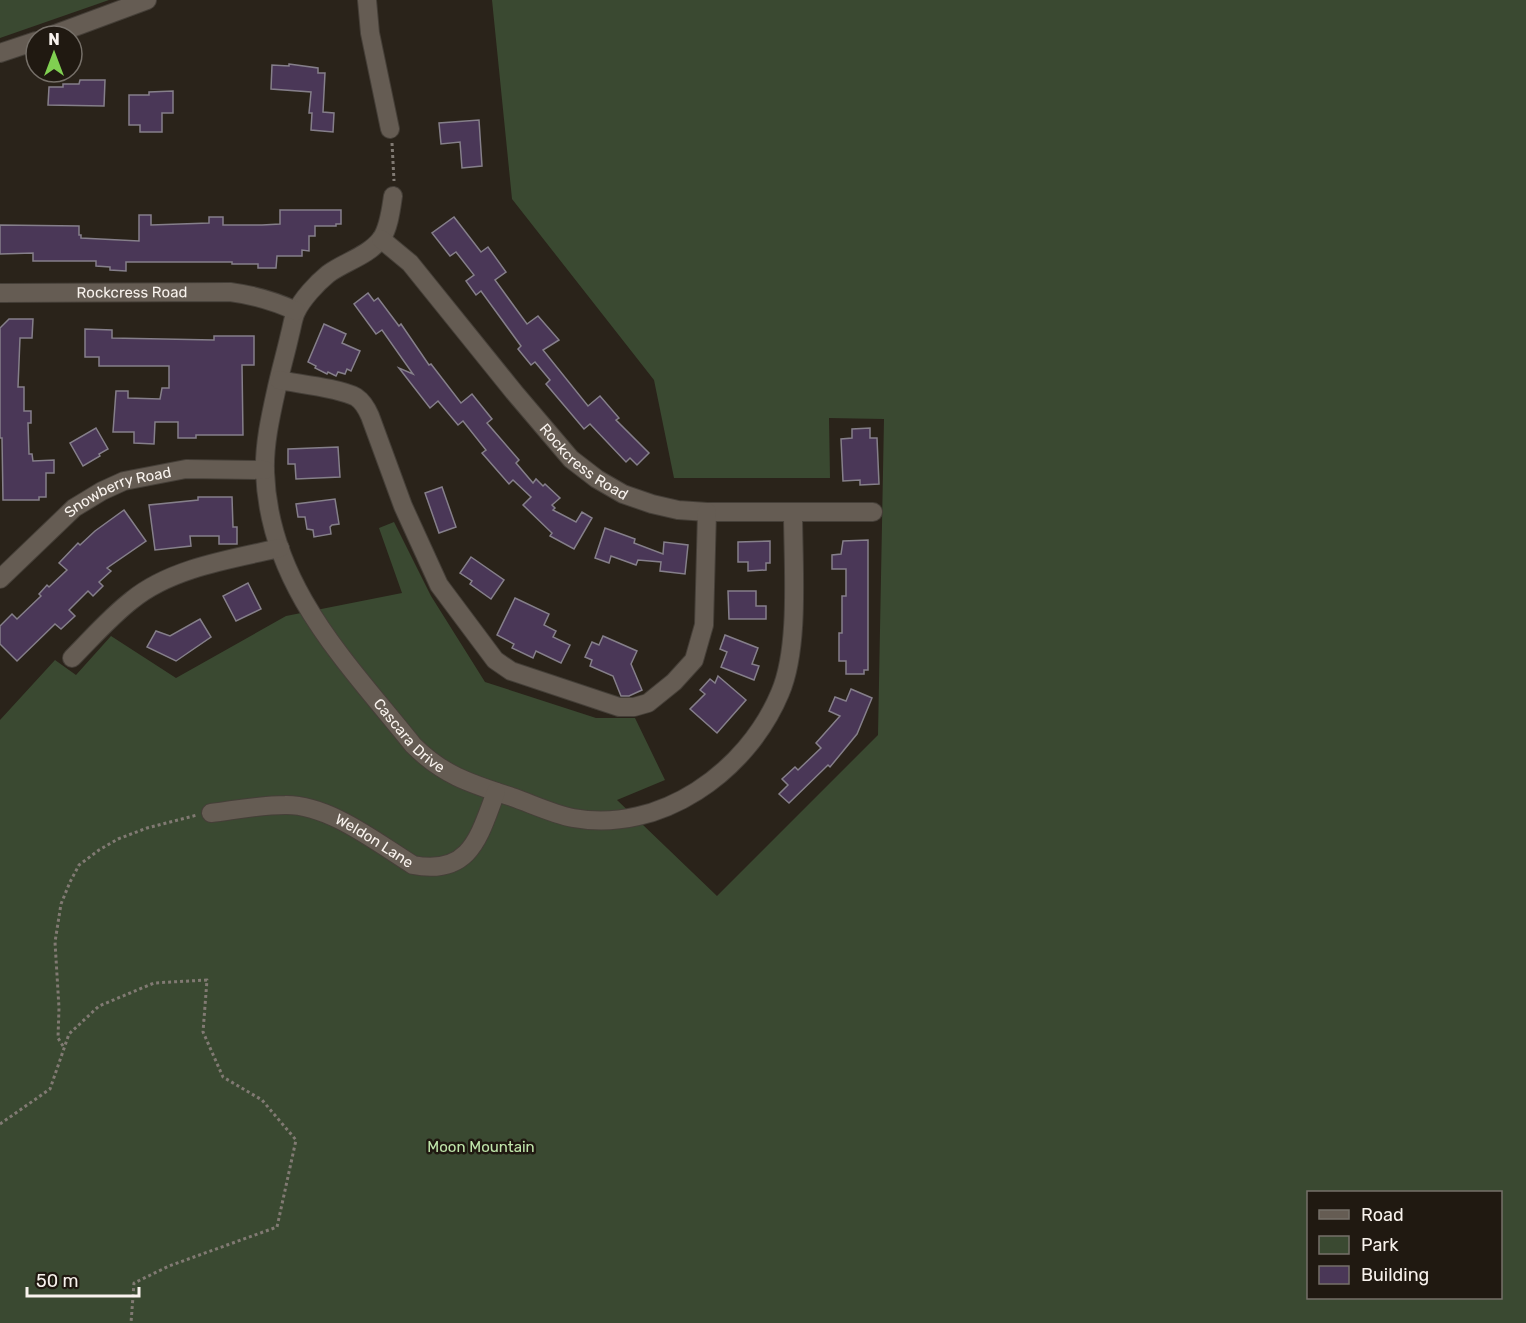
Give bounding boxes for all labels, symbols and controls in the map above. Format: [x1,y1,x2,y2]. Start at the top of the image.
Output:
north arrow [24,24,84,84]
text: N [48,30,60,49]
street label: Rockcress Road [77,283,187,302]
street label: Rockcress Road [536,420,631,504]
street label: Snowberry Road [61,463,173,521]
street label: Cascara Drive [370,695,448,777]
street label: Weldon Lane [332,810,417,872]
park label: Moon Mountain [427,1138,535,1156]
legend [1307,1191,1502,1299]
text: Road [1361,1204,1404,1226]
text: Park [1361,1234,1399,1256]
scale bar [27,1260,140,1298]
text: Building [1361,1264,1429,1286]
text: 50 m [36,1270,79,1292]

